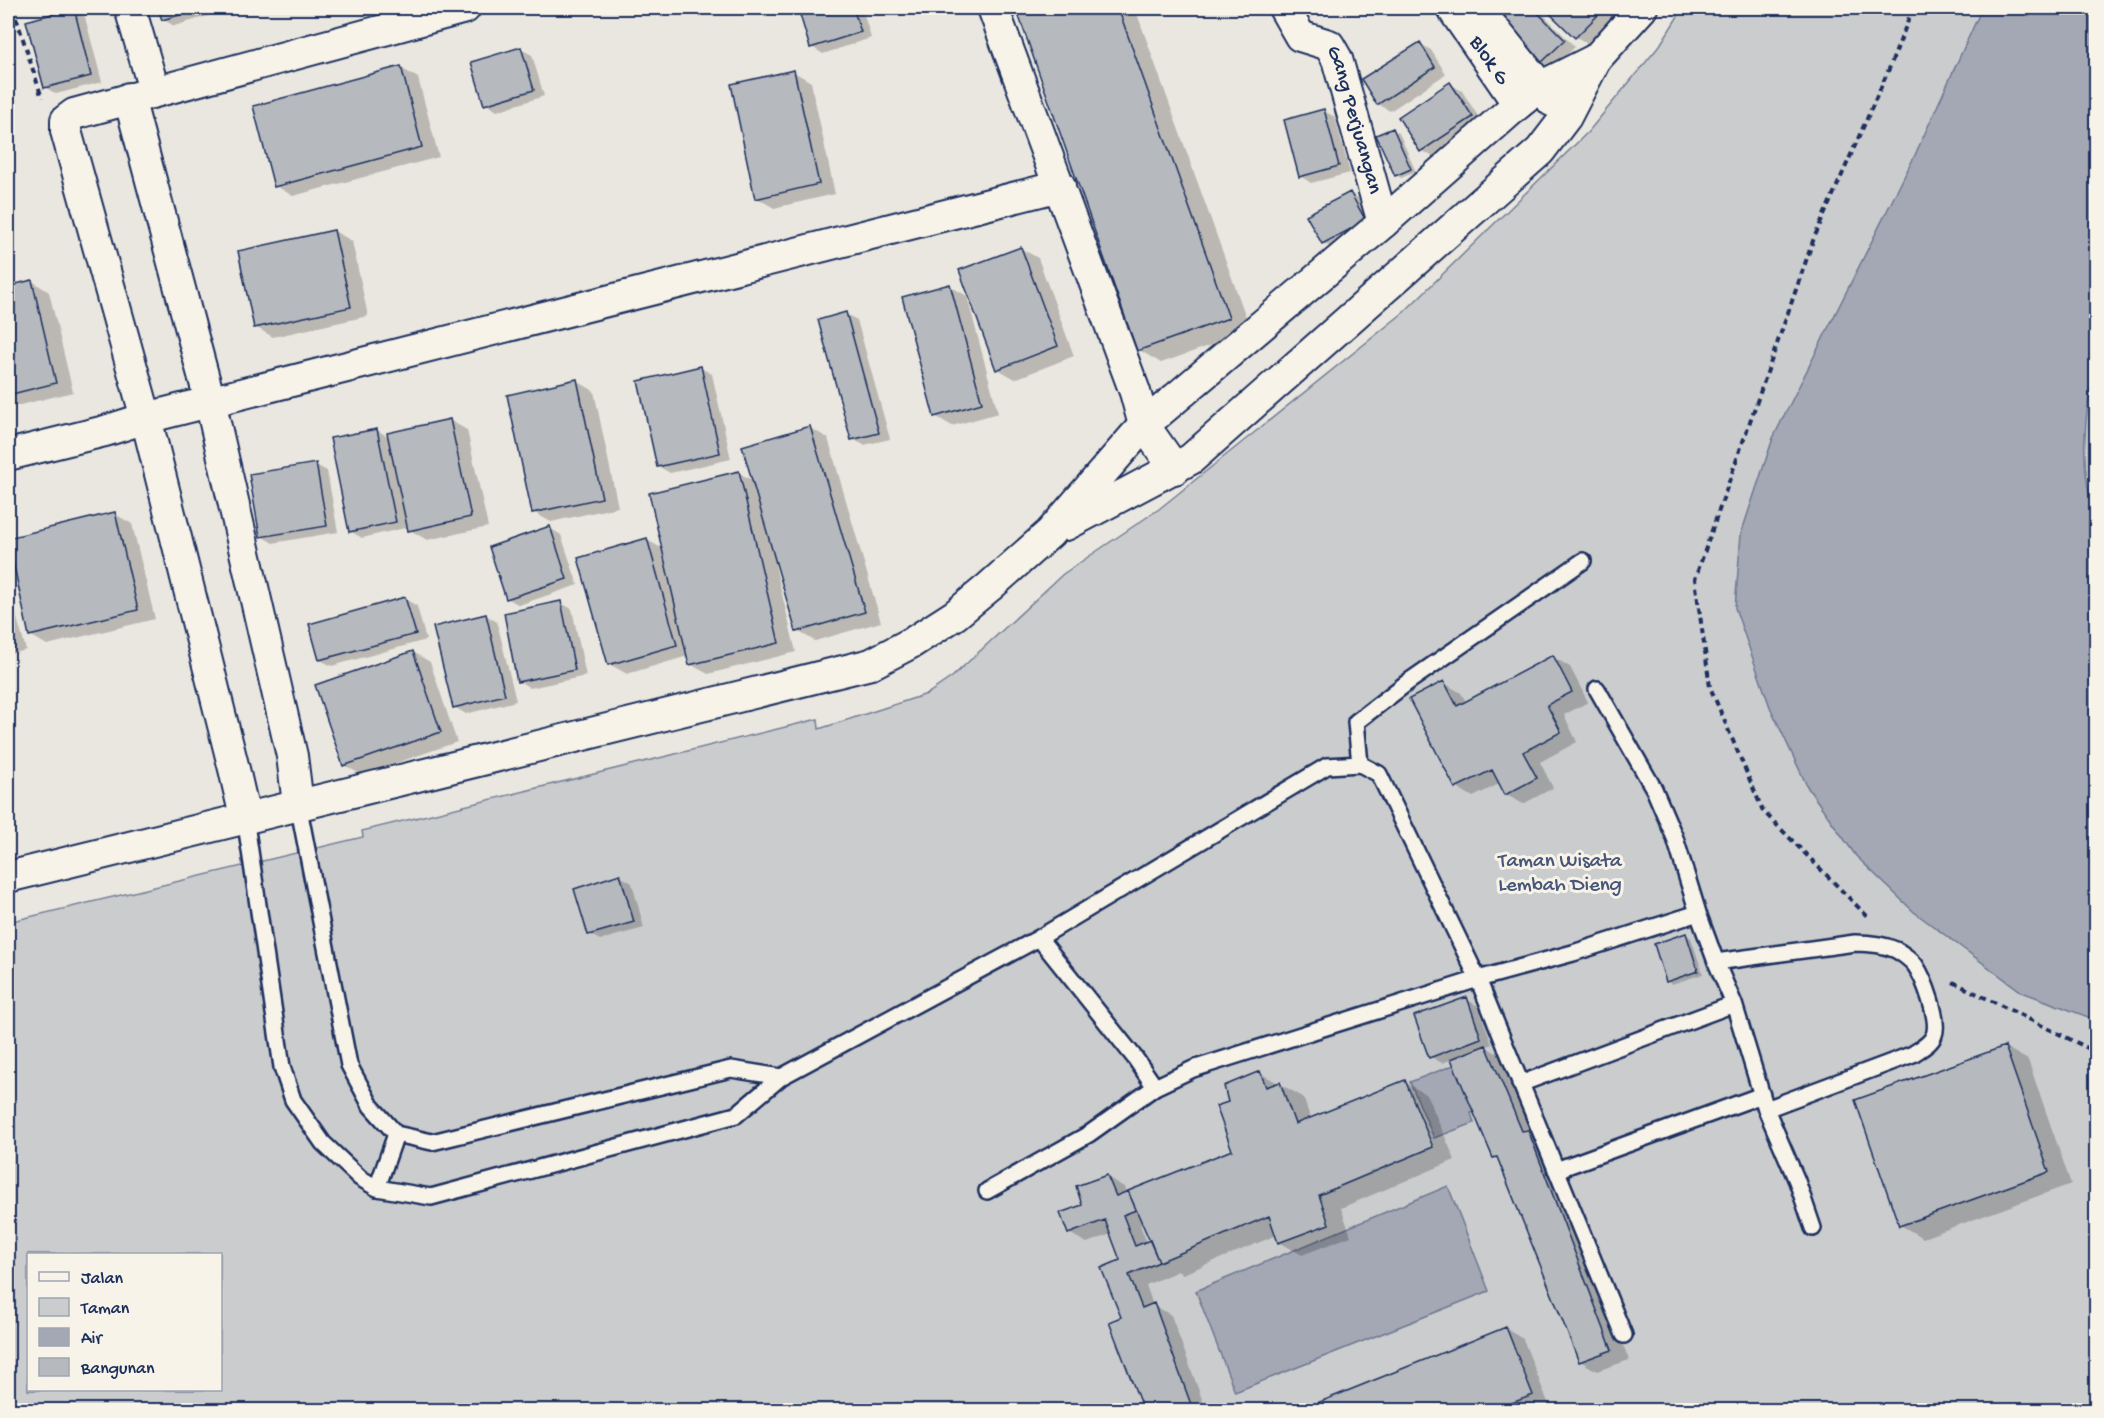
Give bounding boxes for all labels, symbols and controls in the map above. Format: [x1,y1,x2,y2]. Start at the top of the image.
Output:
street label: Blok G [1462,31,1514,91]
street label: Gang Perjuangan [1320,41,1387,197]
park label: Taman Wisata Lembah Dieng [1497,850,1623,899]
legend [27,1253,222,1391]
text: Jalan [81,1269,123,1290]
text: Taman [80,1299,130,1320]
text: Air [81,1329,104,1350]
text: Bangunan [80,1359,155,1380]

